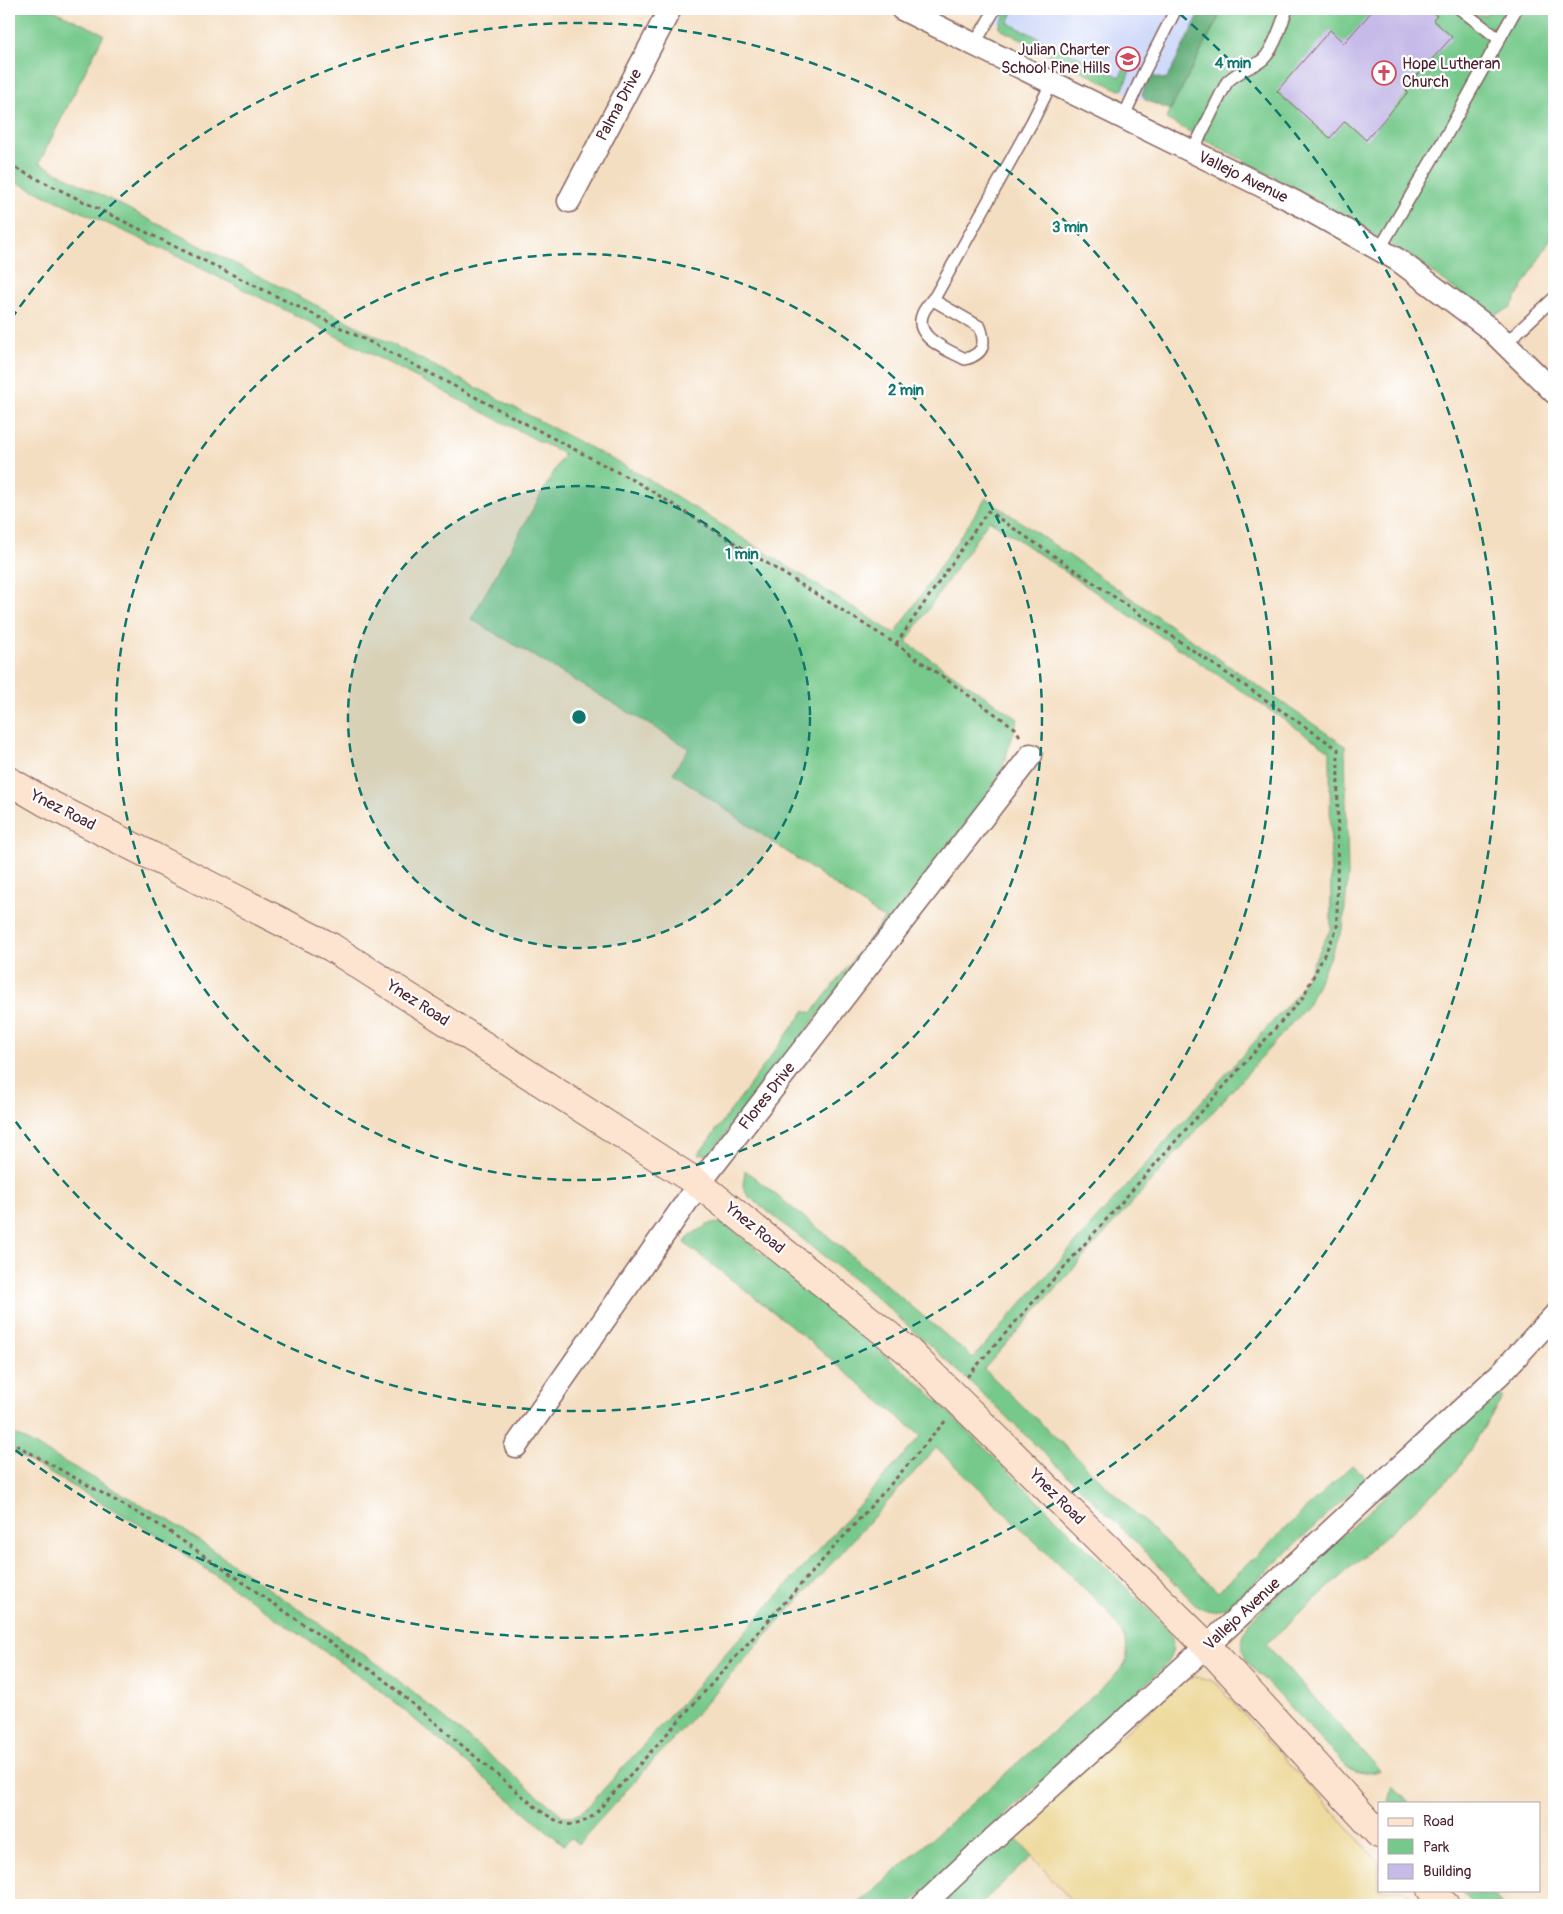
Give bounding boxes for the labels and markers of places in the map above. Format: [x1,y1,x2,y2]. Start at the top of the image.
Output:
place label: Julian Charter School Pine Hills [1001,40,1110,78]
school or university icon: Julian Charter School Pine Hills [1115,46,1141,72]
place label: Hope Lutheran Church [1402,54,1500,92]
church icon: Hope Lutheran Church [1371,60,1397,86]
centre of rings [570,708,588,726]

